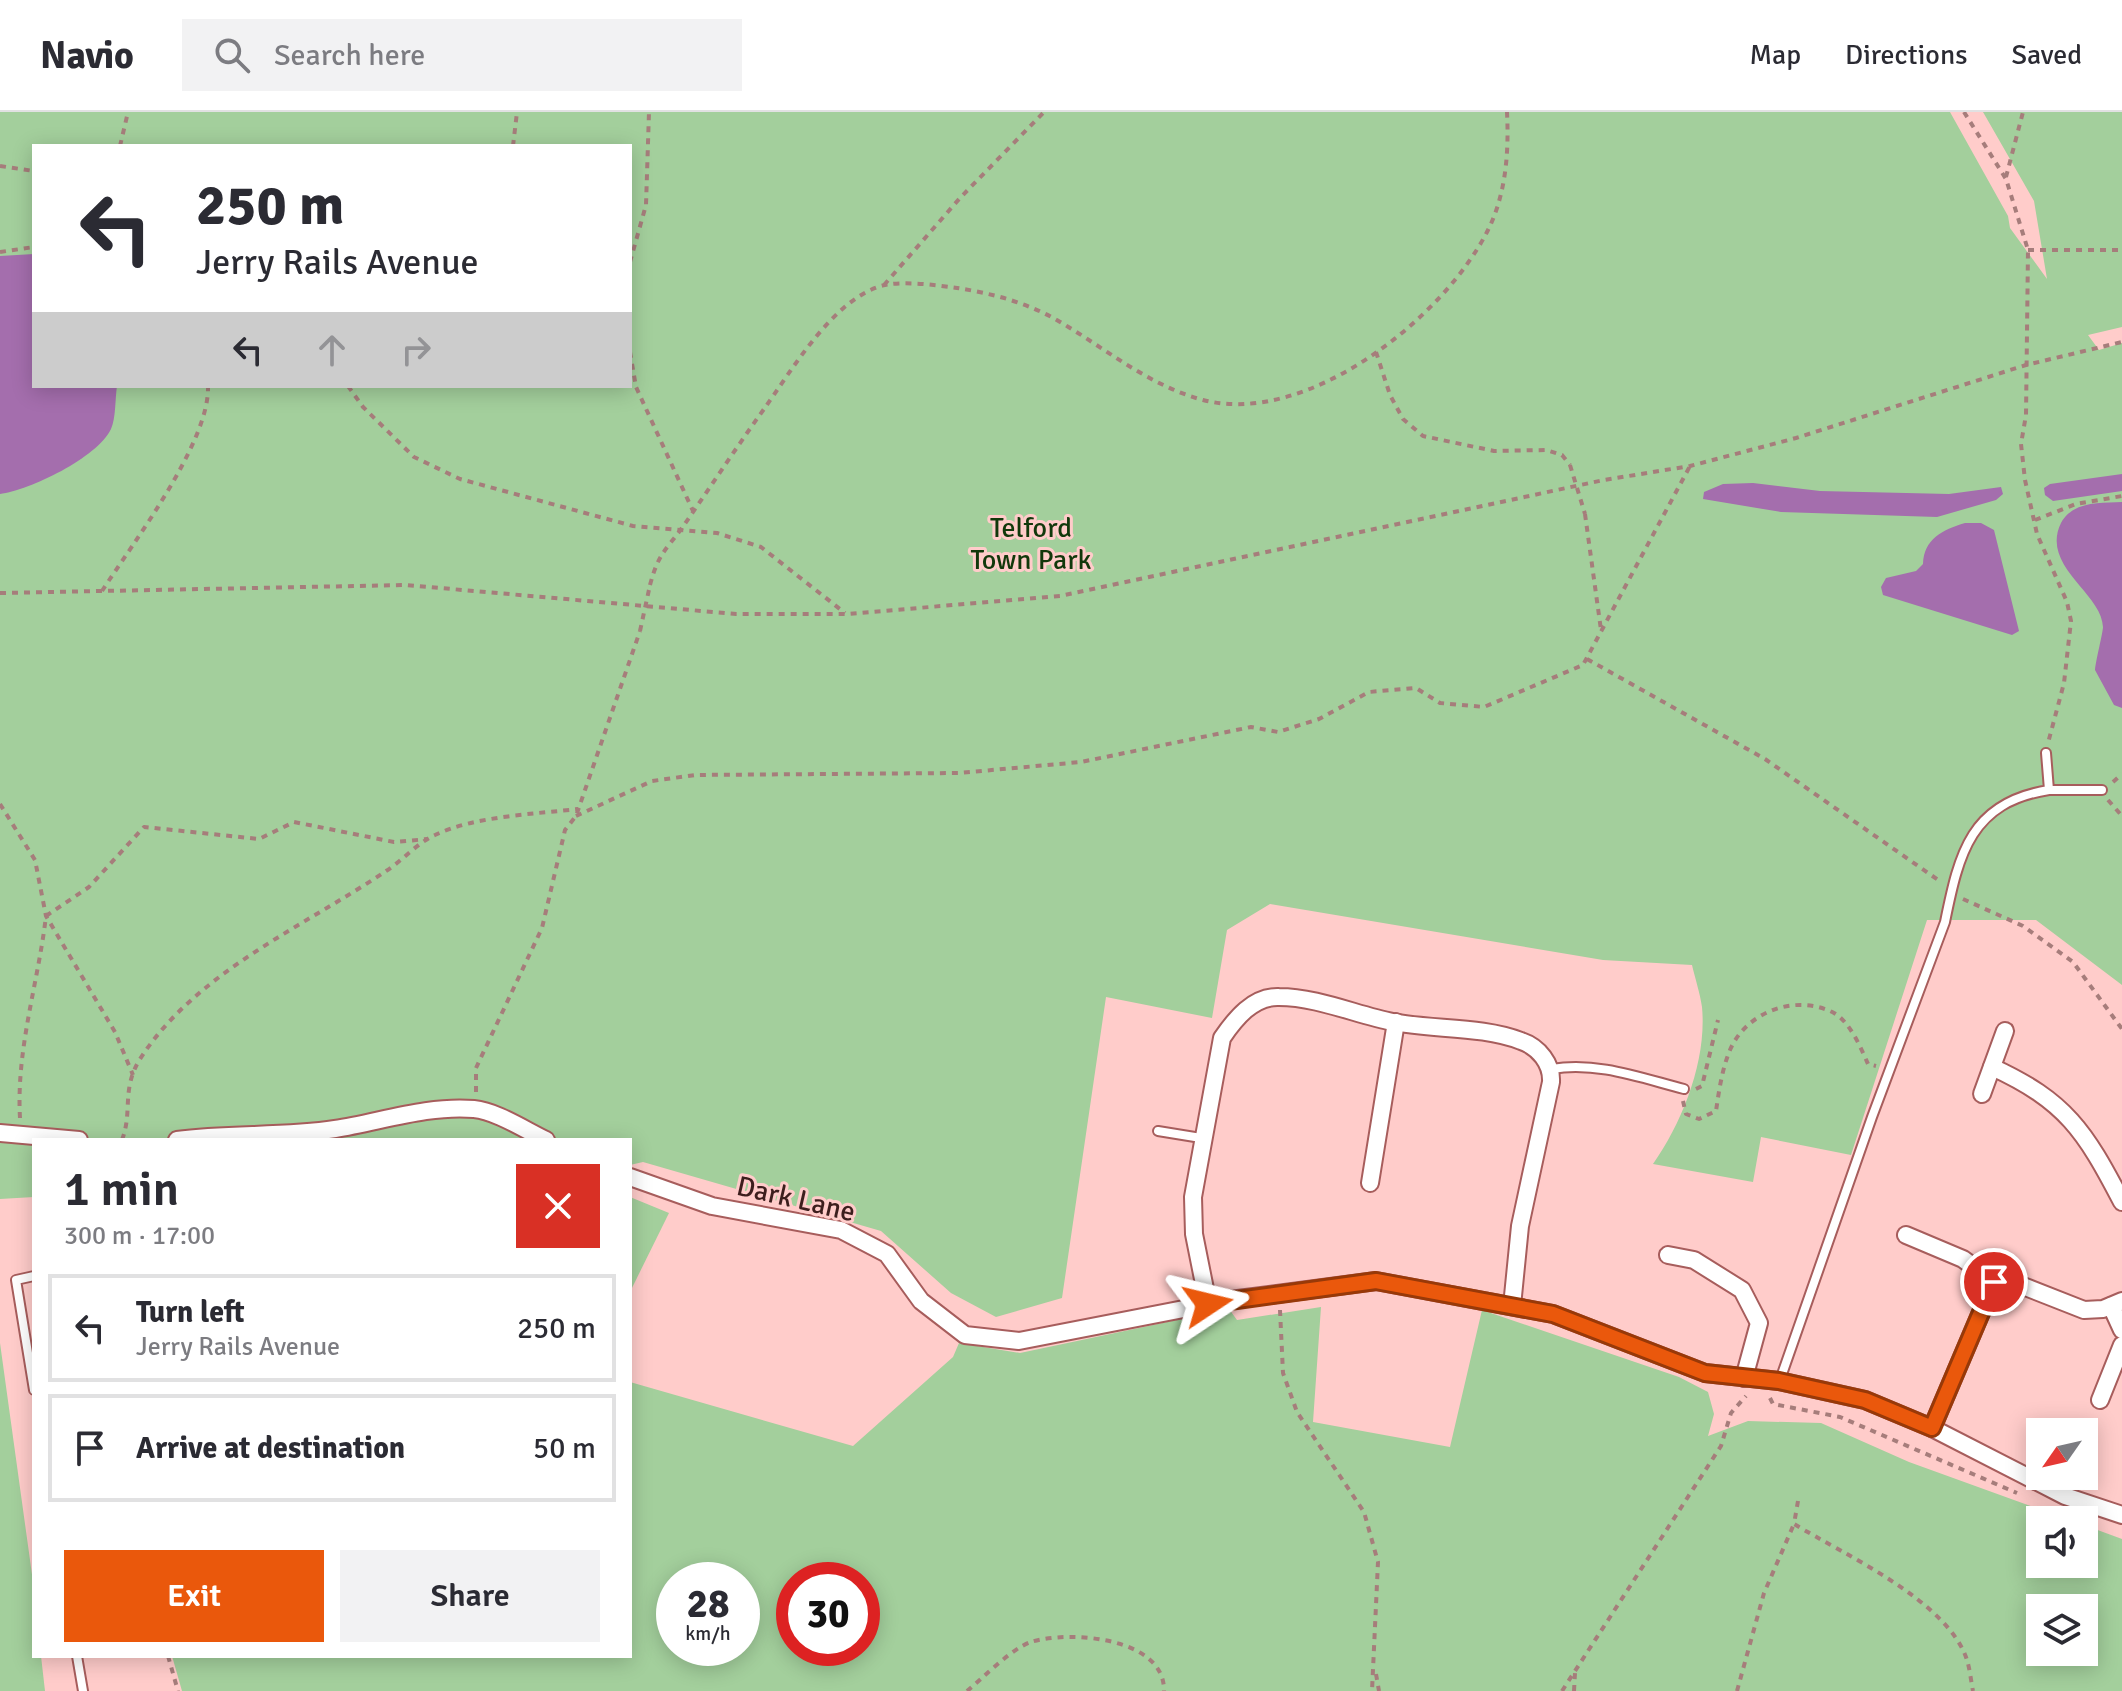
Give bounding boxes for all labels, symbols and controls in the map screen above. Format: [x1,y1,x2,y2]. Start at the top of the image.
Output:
search box [182,19,742,91]
text: Navio [40,32,134,79]
icon: search [210,33,254,77]
text: Search here [274,37,425,74]
text: Map [1749,38,1801,72]
text: Directions [1845,38,1967,72]
text: Saved [2011,38,2082,72]
text: 250 m [196,171,344,240]
icon: left [64,176,168,280]
text: Jerry Rails Avenue [196,240,479,285]
icon: left [226,328,270,372]
icon: ahead [310,328,354,372]
icon: right [394,328,438,372]
park label: Telford Town Park [970,511,1092,577]
text: 1 min [64,1160,179,1219]
button: close [516,1164,600,1248]
street label: Dark Lane [734,1169,858,1229]
text: 300 m · 17:00 [64,1220,215,1252]
pin [1960,1248,2028,1316]
icon: arrive [1972,1260,2016,1304]
position arrow [1166,1262,1250,1346]
text: Turn left [136,1294,245,1331]
icon: left [68,1306,112,1350]
text: 250 m [517,1310,596,1347]
text: Jerry Rails Avenue [136,1331,340,1363]
north arrow [2026,1418,2098,1490]
map controls [2026,1418,2098,1666]
icon: arrive [68,1426,112,1470]
text: Arrive at destination [136,1430,405,1467]
text: 50 m [533,1430,596,1467]
button: sound [2026,1506,2098,1578]
button: Exit [64,1550,324,1642]
button: Share [340,1550,600,1642]
speed limit sign: 30 [776,1562,880,1666]
text: 28 [686,1579,730,1629]
button: layers [2026,1594,2098,1666]
text: km/h [685,1621,731,1646]

